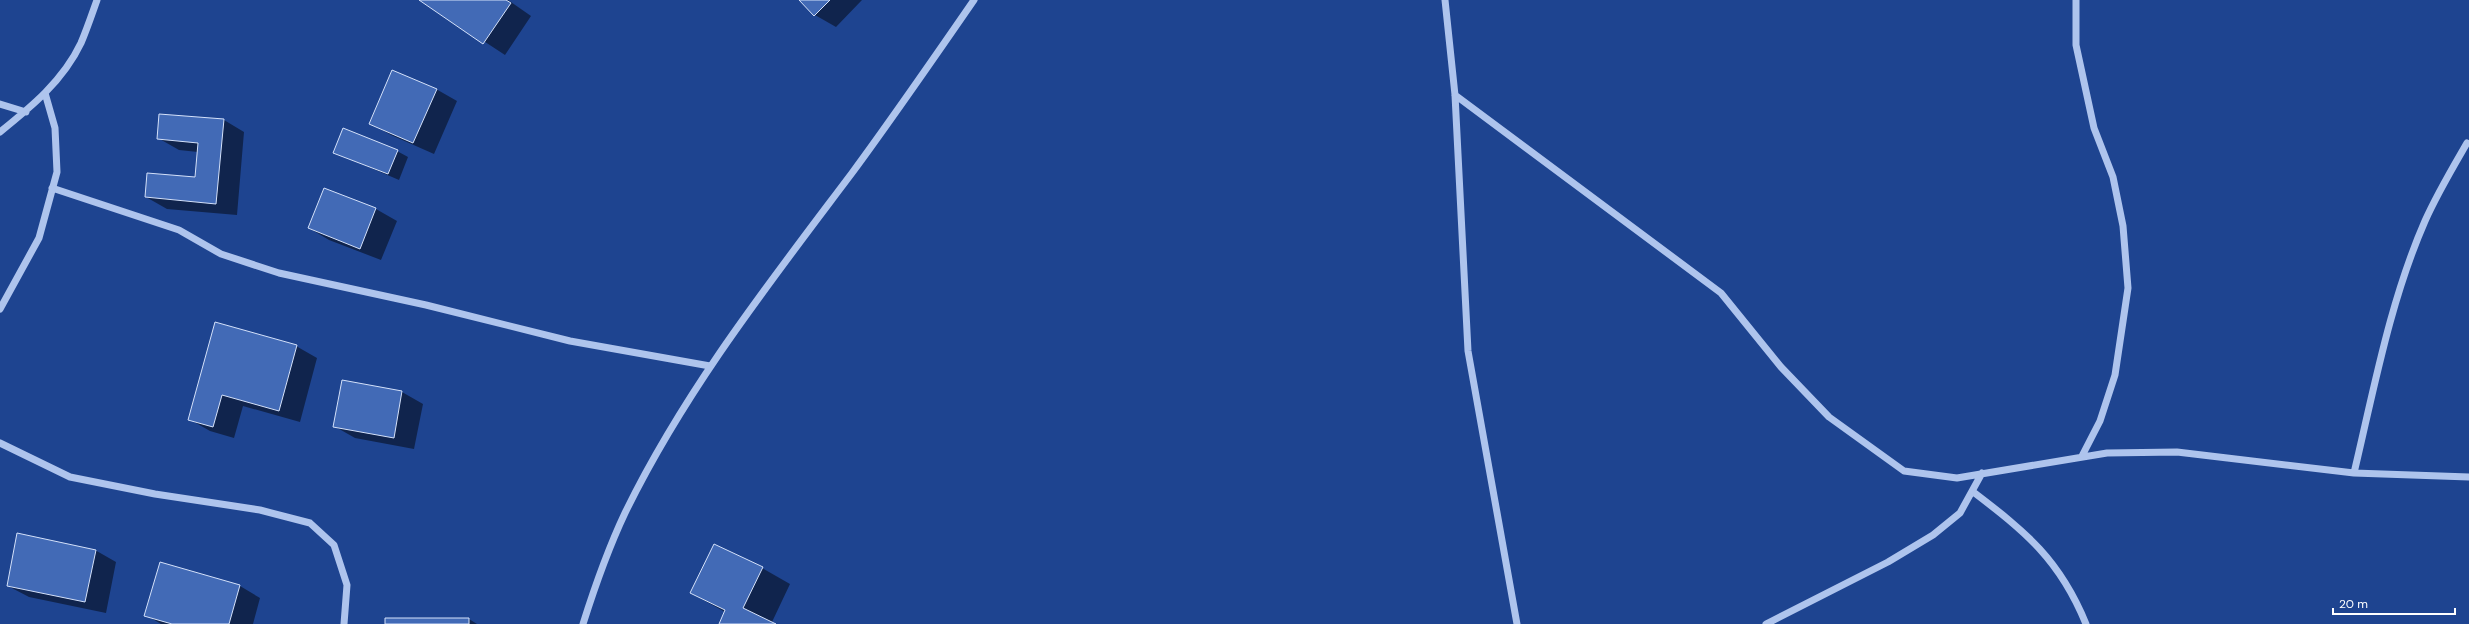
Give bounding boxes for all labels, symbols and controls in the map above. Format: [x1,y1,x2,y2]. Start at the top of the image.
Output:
scale bar [2333,590,2455,616]
text: 20 m [2339,596,2368,612]

